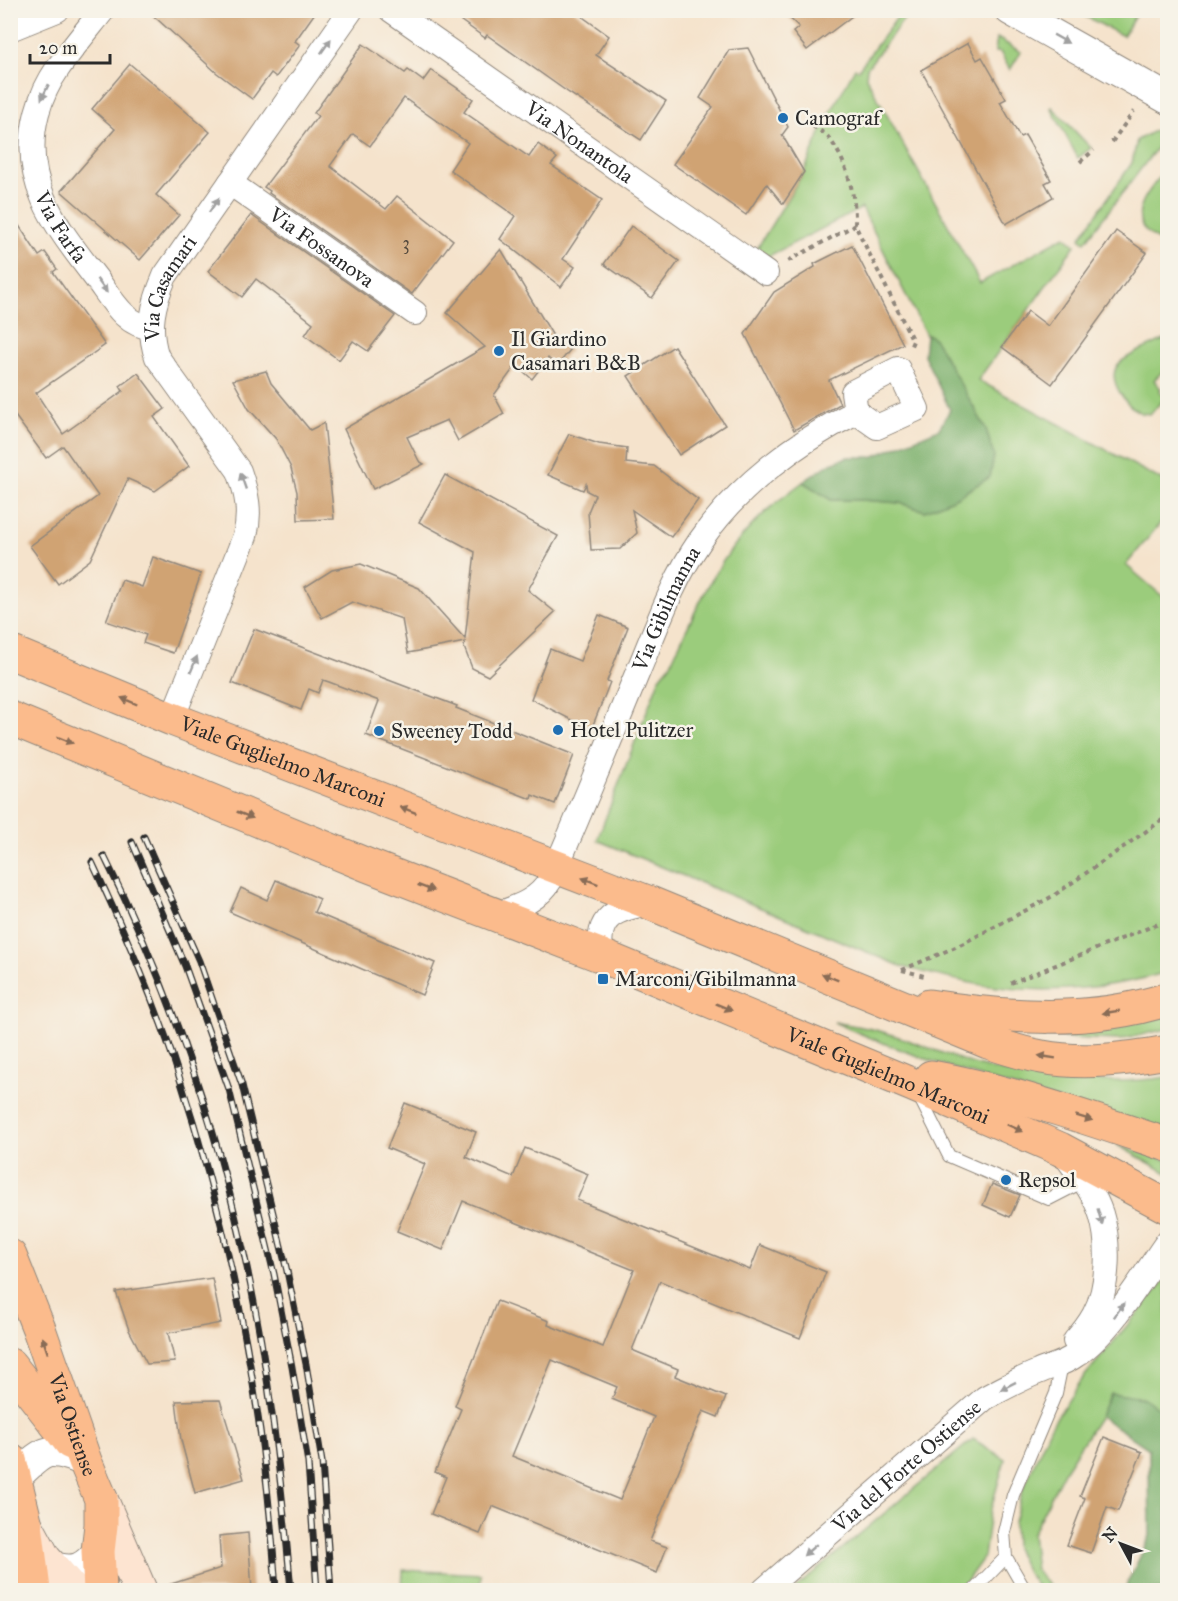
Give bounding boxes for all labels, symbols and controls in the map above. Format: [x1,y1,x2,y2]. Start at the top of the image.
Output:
scale bar [30,27,110,65]
one-way arrow [1053,34,1070,44]
text: 20 m [39,37,77,59]
one-way arrow [320,38,332,54]
one-way arrow [40,84,50,101]
street label: Via Nonantola [519,95,639,189]
place label: Camograf [795,105,883,131]
marker: Camograf [776,111,790,125]
street label: Via Farfa [28,186,93,268]
one-way arrow [208,198,220,214]
street label: Via Fossanova [263,201,379,293]
street label: Via Casamari [139,230,202,343]
house number: 3 [402,232,410,254]
one-way arrow [96,277,108,293]
place label: Il Giardino Casamari B&B [511,326,641,376]
marker: Il Giardino Casamari B&B [492,344,506,358]
one-way arrow [237,472,247,490]
street label: Via Gibilmanna [626,541,706,676]
one-way arrow [189,655,199,673]
one-way arrow [120,696,138,705]
street label: Viale Guglielmo Marconi [175,710,389,813]
place label: Hotel Pulitzer [570,717,693,743]
place label: Sweeney Todd [391,718,513,744]
marker: Hotel Pulitzer [551,723,565,737]
marker: Sweeney Todd [372,724,386,738]
one-way arrow [56,735,74,745]
one-way arrow [399,805,417,815]
one-way arrow [236,811,254,820]
one-way arrow [581,876,599,885]
one-way arrow [417,883,435,893]
place label: Marconi/Gibilmanna [615,966,797,992]
marker: Marconi/Gibilmanna [596,972,610,986]
one-way arrow [821,972,839,981]
one-way arrow [715,1002,733,1012]
one-way arrow [1101,1008,1120,1017]
street label: Viale Guglielmo Marconi [782,1021,994,1130]
one-way arrow [1037,1053,1056,1062]
one-way arrow [1075,1114,1093,1123]
one-way arrow [1006,1124,1024,1134]
place label: Repsol [1018,1167,1076,1193]
marker: Repsol [999,1173,1013,1187]
one-way arrow [1096,1208,1106,1226]
one-way arrow [1113,1302,1125,1318]
one-way arrow [40,1336,49,1354]
street label: Via Ostiense [42,1369,103,1480]
one-way arrow [999,1380,1017,1390]
street label: Via del Forte Ostiense [826,1394,987,1539]
north arrow [1091,1514,1151,1574]
text: N [1098,1523,1122,1546]
one-way arrow [803,1543,818,1556]

